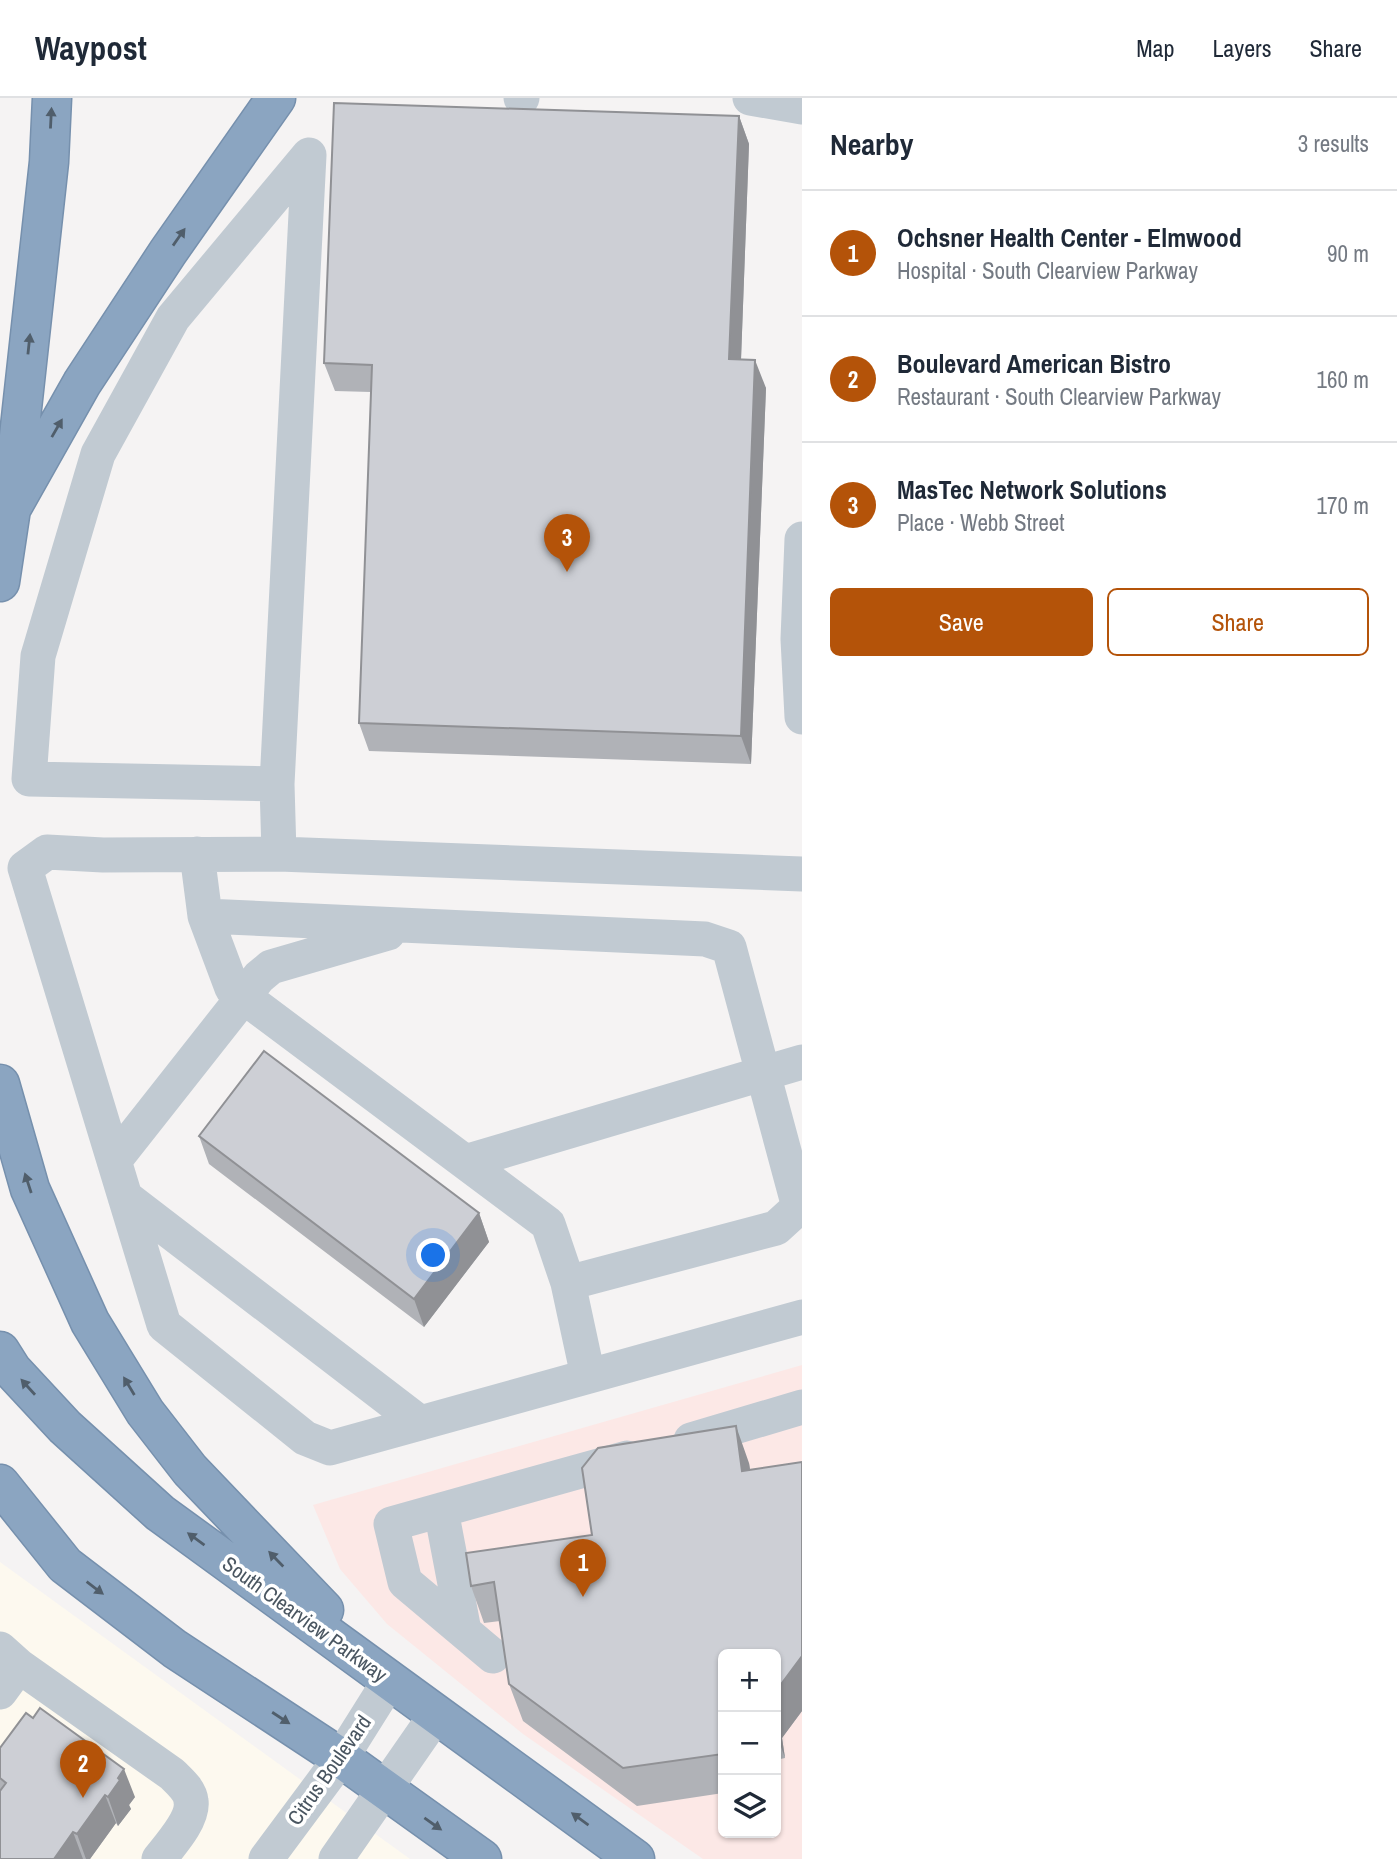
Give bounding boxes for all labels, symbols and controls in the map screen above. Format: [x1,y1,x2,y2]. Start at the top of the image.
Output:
text: Waypost [35,26,147,70]
text: Map [1136,32,1174,64]
text: Layers [1212,32,1271,64]
text: Share [1309,32,1362,64]
one-way arrow [46,106,57,128]
text: Nearby [830,124,913,164]
text: 3 results [1298,128,1369,159]
text: Ochsner Health Center - Elmwood [897,220,1242,255]
one-way arrow [172,228,186,246]
text: 1 [848,238,858,269]
text: 90 m [1327,238,1369,269]
text: Hospital · South Clearview Parkway [897,255,1198,286]
one-way arrow [24,333,35,355]
text: Boulevard American Bistro [897,346,1171,381]
text: 2 [848,364,858,395]
text: 160 m [1317,364,1369,395]
text: Restaurant · South Clearview Parkway [897,381,1221,412]
one-way arrow [51,419,63,438]
text: MasTec Network Solutions [897,472,1167,507]
text: 3 [848,490,858,521]
text: 170 m [1317,490,1369,521]
text: Place · Webb Street [897,507,1064,538]
pin: 3 [544,514,590,572]
button: Save [830,588,1093,656]
button: Share [1107,588,1369,656]
one-way arrow [23,1172,33,1193]
your location [416,1238,450,1272]
one-way arrow [123,1377,135,1396]
one-way arrow [20,1379,36,1396]
one-way arrow [187,1533,205,1547]
pin: 1 [560,1539,606,1597]
street label: South Clearview Parkway [217,1549,394,1689]
one-way arrow [267,1551,284,1568]
one-way arrow [86,1580,104,1594]
map controls [718,1649,781,1838]
button: + [718,1649,781,1712]
street label: Citrus Boulevard [280,1709,378,1831]
one-way arrow [271,1712,291,1725]
button: − [718,1712,781,1775]
pin: 2 [60,1740,106,1798]
button: layers [718,1775,781,1838]
one-way arrow [571,1812,589,1826]
one-way arrow [424,1817,442,1831]

